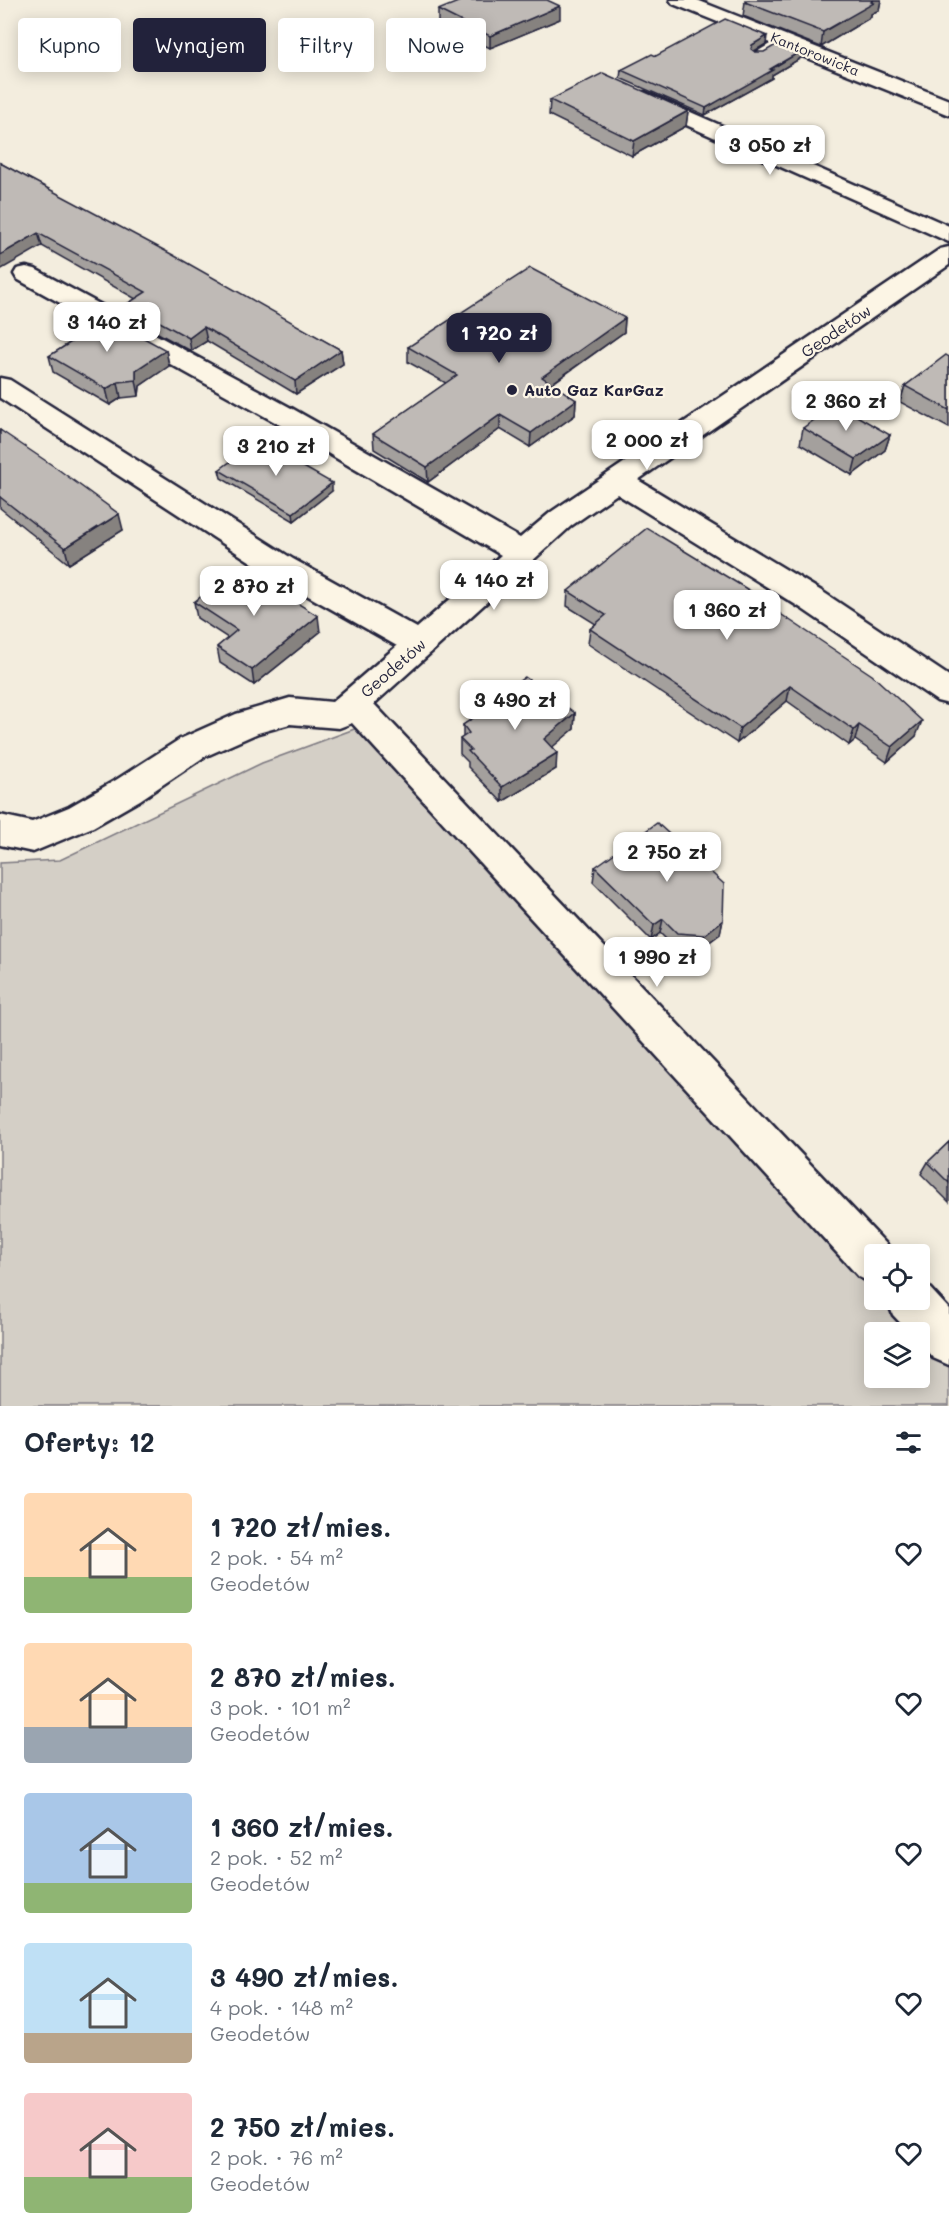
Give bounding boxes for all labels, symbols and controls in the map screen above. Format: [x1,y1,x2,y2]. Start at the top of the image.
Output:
chip: Kupno [18,18,121,72]
chip: Wynajem [133,18,266,72]
chip: Filtry [278,18,374,72]
chip: Nowe [386,18,486,72]
street label: Kantorowicka [768,27,862,80]
pin: 3 050 zł [708,125,832,176]
text: 3 050 zł [729,131,811,157]
street label: Geodetów [797,299,875,362]
pin: 3 140 zł [45,302,169,353]
text: 3 140 zł [67,308,147,334]
pin: 1 720 zł [437,313,561,364]
text: 1 720 zł [461,319,537,345]
place label: Auto Gaz KarGaz [524,379,664,400]
pin: 2 360 zł [784,381,908,432]
marker: Auto Gaz KarGaz [505,383,519,397]
text: 2 360 zł [805,387,887,413]
pin: 2 000 zł [585,420,709,471]
pin: 3 210 zł [214,426,338,477]
text: 2 000 zł [606,426,688,452]
text: 3 210 zł [237,432,315,458]
pin: 4 140 zł [432,560,556,611]
pin: 2 870 zł [192,566,316,617]
text: 4 140 zł [454,566,534,592]
text: 2 870 zł [214,572,294,598]
pin: 1 360 zł [665,590,789,641]
text: 1 360 zł [688,596,766,622]
street label: Geodetów [356,633,430,702]
pin: 3 490 zł [453,680,577,731]
text: 3 490 zł [474,686,556,712]
pin: 2 750 zł [605,832,729,883]
text: 2 750 zł [627,838,707,864]
pin: 1 990 zł [595,937,719,988]
text: 1 990 zł [618,943,696,969]
map controls [864,1244,930,1388]
button: locate [864,1244,930,1310]
button: layers [864,1322,930,1388]
text: Oferty: 12 [24,1425,155,1459]
icon: filters [892,1426,925,1459]
text: 1 720 zł/mies. [210,1510,391,1544]
icon: home [72,1517,144,1589]
icon: heart [892,1537,925,1570]
text: 2 pok. · 54 m² [210,1544,343,1570]
text: Geodetów [210,1570,310,1596]
text: 2 870 zł/mies. [210,1660,396,1694]
icon: home [72,1667,144,1739]
icon: heart [892,1687,925,1720]
text: 3 pok. · 101 m² [210,1694,351,1720]
text: Geodetów [210,1720,310,1746]
text: 1 360 zł/mies. [210,1810,394,1844]
icon: home [72,1817,144,1889]
icon: heart [892,1837,925,1870]
text: 2 pok. · 52 m² [210,1844,343,1870]
text: Geodetów [210,1870,310,1896]
text: 3 490 zł/mies. [210,1960,398,1994]
icon: home [72,1967,144,2039]
icon: heart [892,1987,925,2020]
text: 4 pok. · 148 m² [210,1994,353,2020]
text: Geodetów [210,2020,310,2046]
text: 2 750 zł/mies. [210,2110,395,2144]
icon: home [72,2117,144,2189]
icon: heart [892,2137,925,2170]
text: 2 pok. · 76 m² [210,2144,343,2170]
text: Geodetów [210,2170,310,2196]

